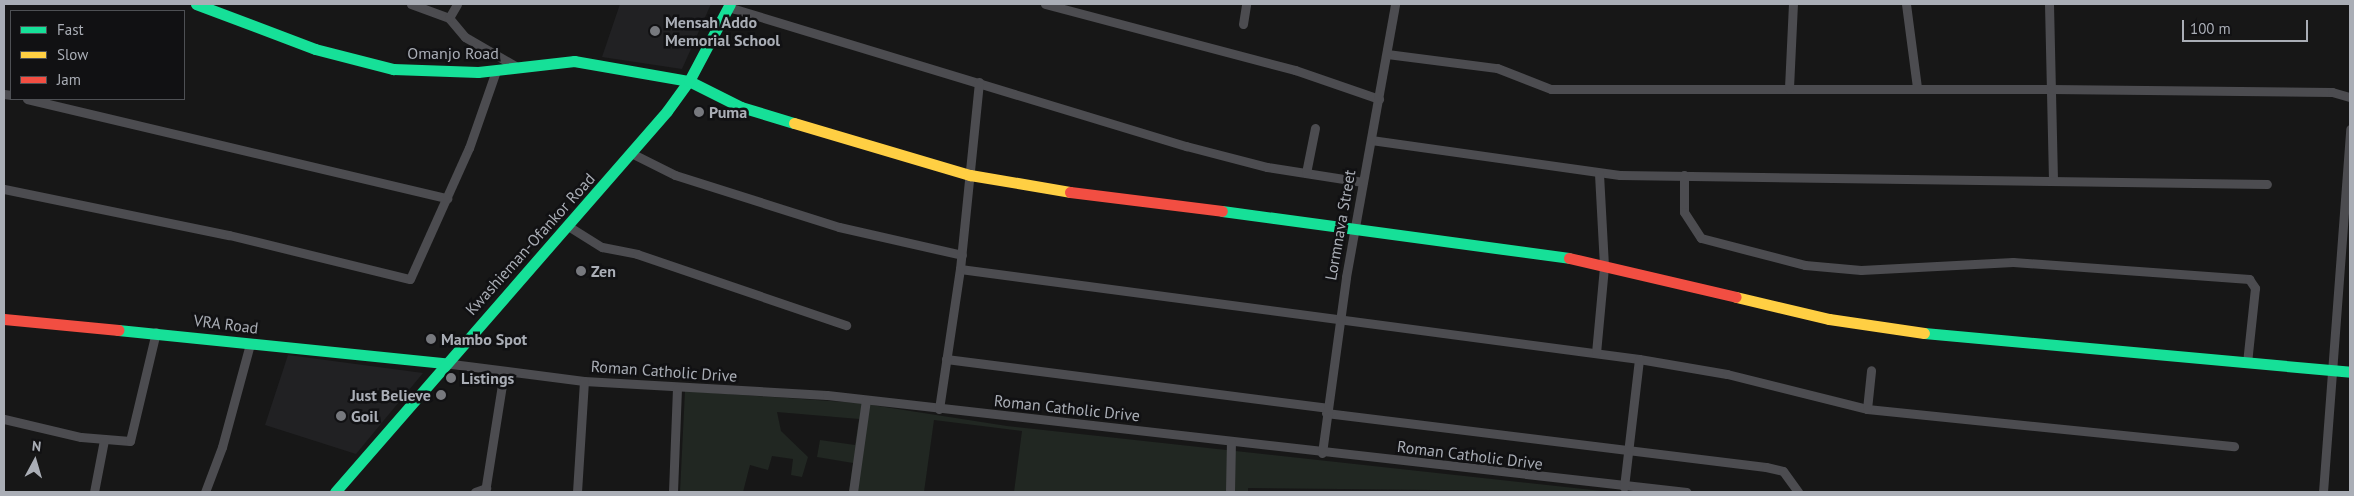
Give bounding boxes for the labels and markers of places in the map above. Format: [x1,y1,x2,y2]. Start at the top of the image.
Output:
place label: Mensah Addo Memorial School [665,12,780,50]
marker: Mensah Addo Memorial School [649,25,661,37]
place label: Puma [709,102,747,122]
marker: Puma [693,106,705,118]
place label: Zen [591,261,616,281]
marker: Zen [575,265,587,277]
place label: Mambo Spot [441,329,527,349]
marker: Mambo Spot [425,333,437,345]
place label: Listings [461,368,514,388]
marker: Listings [445,372,457,384]
place label: Just Believe [351,385,431,405]
marker: Just Believe [435,389,447,401]
place label: Goil [351,406,378,426]
marker: Goil [335,410,347,422]

